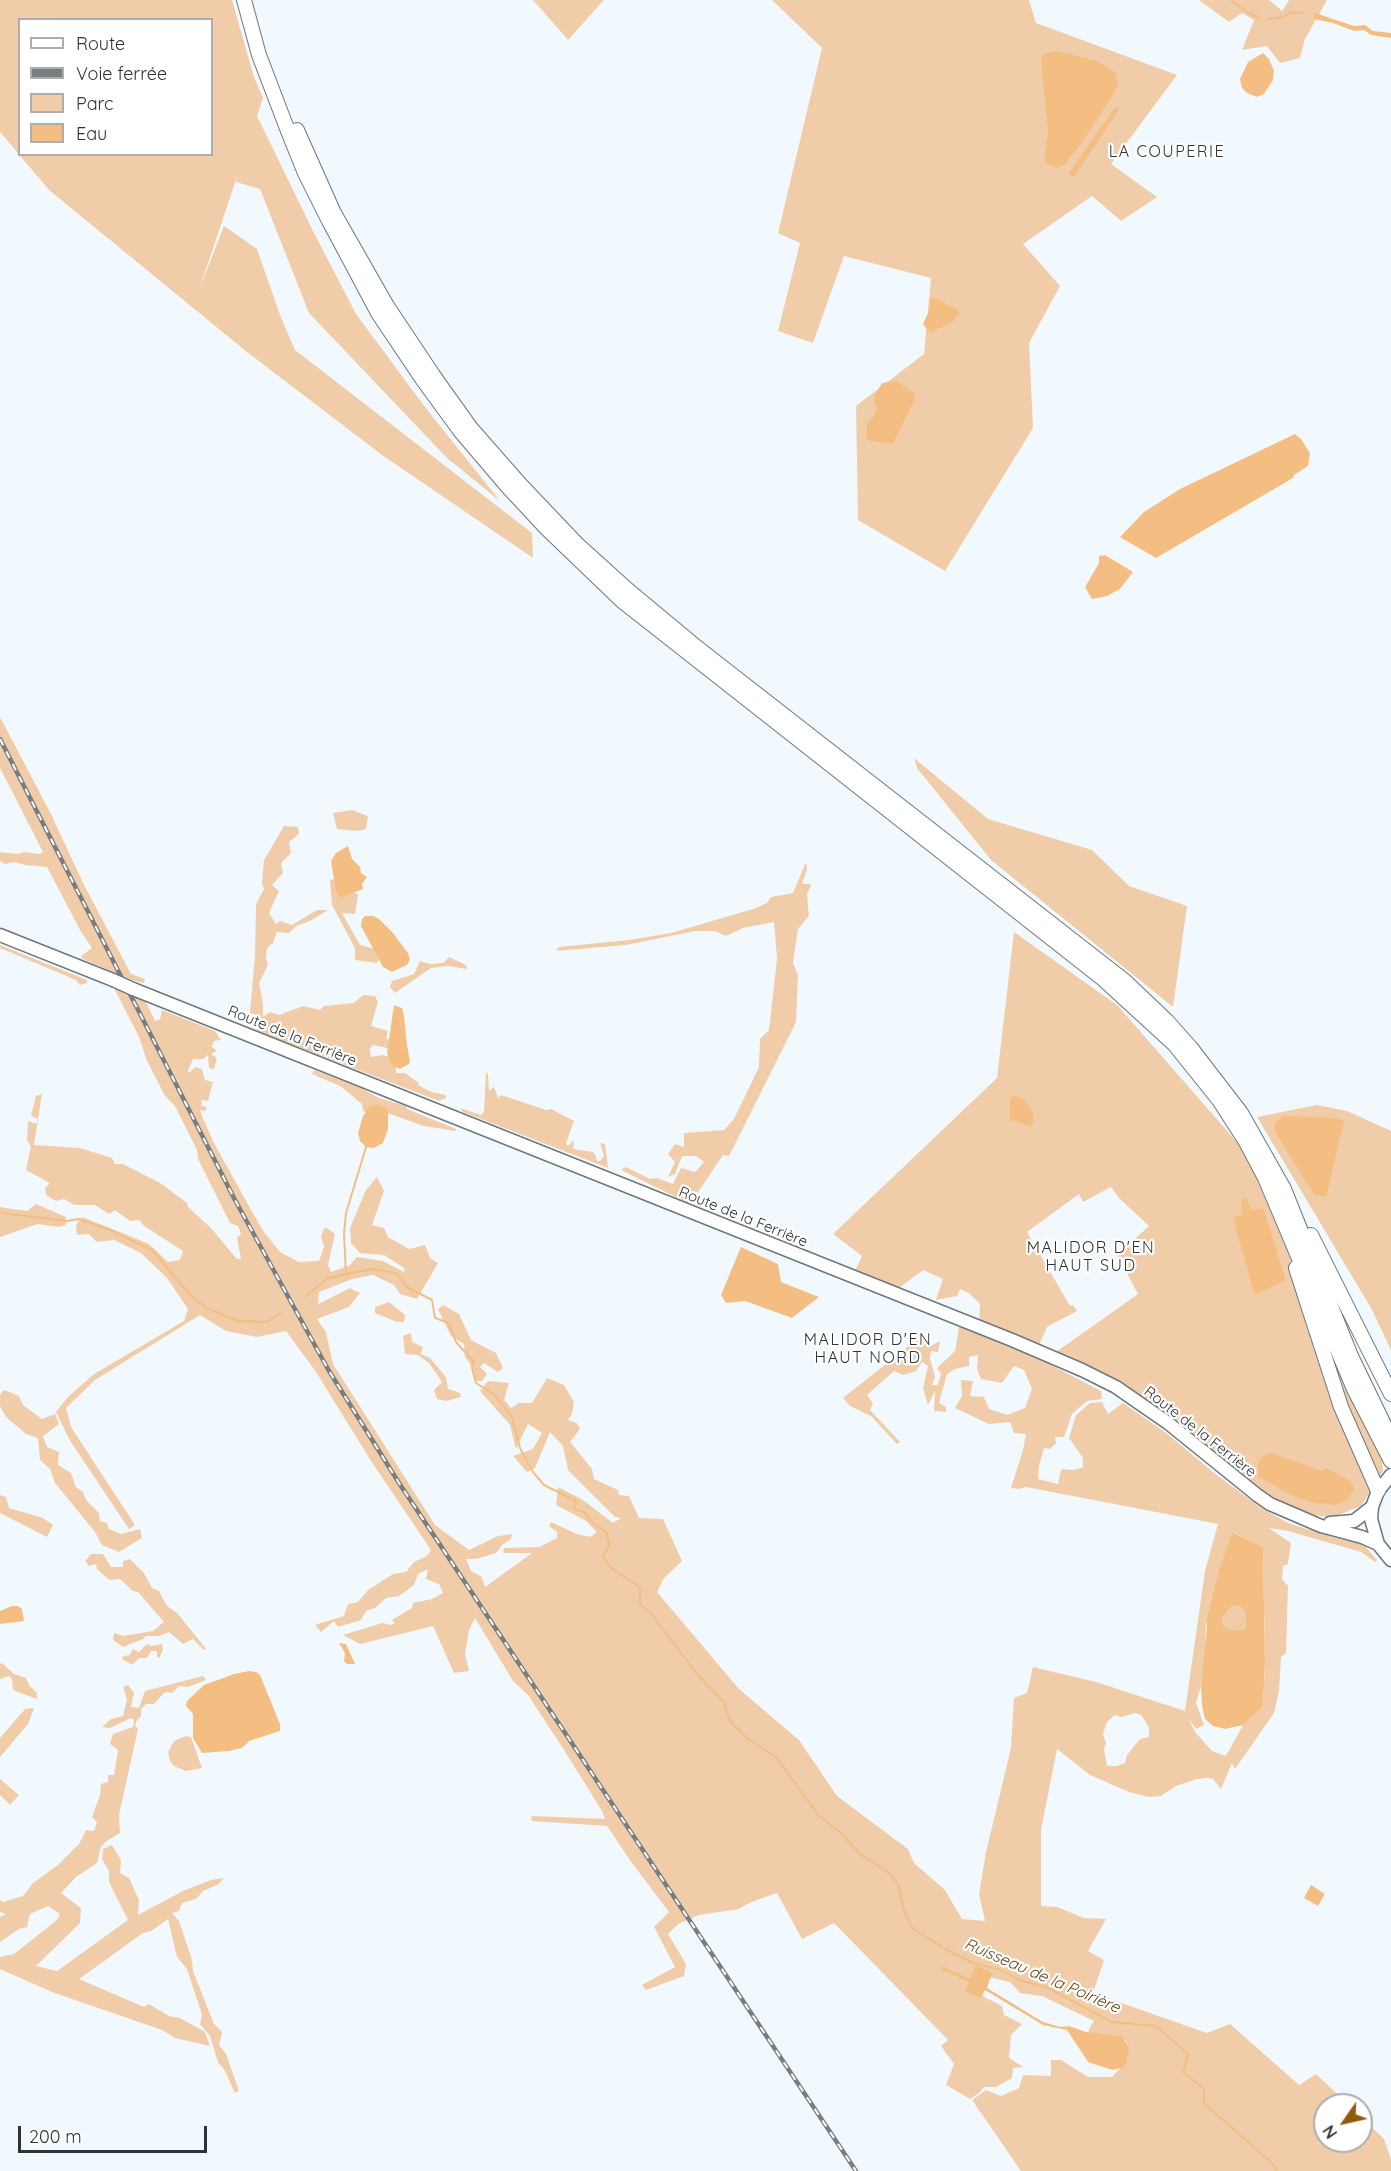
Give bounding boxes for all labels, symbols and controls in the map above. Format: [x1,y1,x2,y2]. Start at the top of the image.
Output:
legend [18,18,213,156]
text: Route [76,32,125,55]
text: Voie ferrée [76,62,167,85]
text: Parc [76,92,113,115]
text: Eau [76,122,107,145]
district label: LA COUPERIE [1109,142,1225,162]
street label: Route de la Ferrière [225,1002,359,1070]
street label: Route de la Ferrière [676,1183,810,1251]
district label: MALIDOR D'EN HAUT SUD [1027,1238,1155,1276]
district label: MALIDOR D'EN HAUT NORD [804,1330,932,1368]
street label: Route de la Ferrière [1140,1383,1260,1481]
water label: Ruisseau de la Poirière [961,1935,1123,2017]
north arrow [1313,2093,1373,2153]
scale bar [21,2114,210,2152]
text: N [1318,2121,1341,2142]
text: 200 m [29,2125,82,2148]

